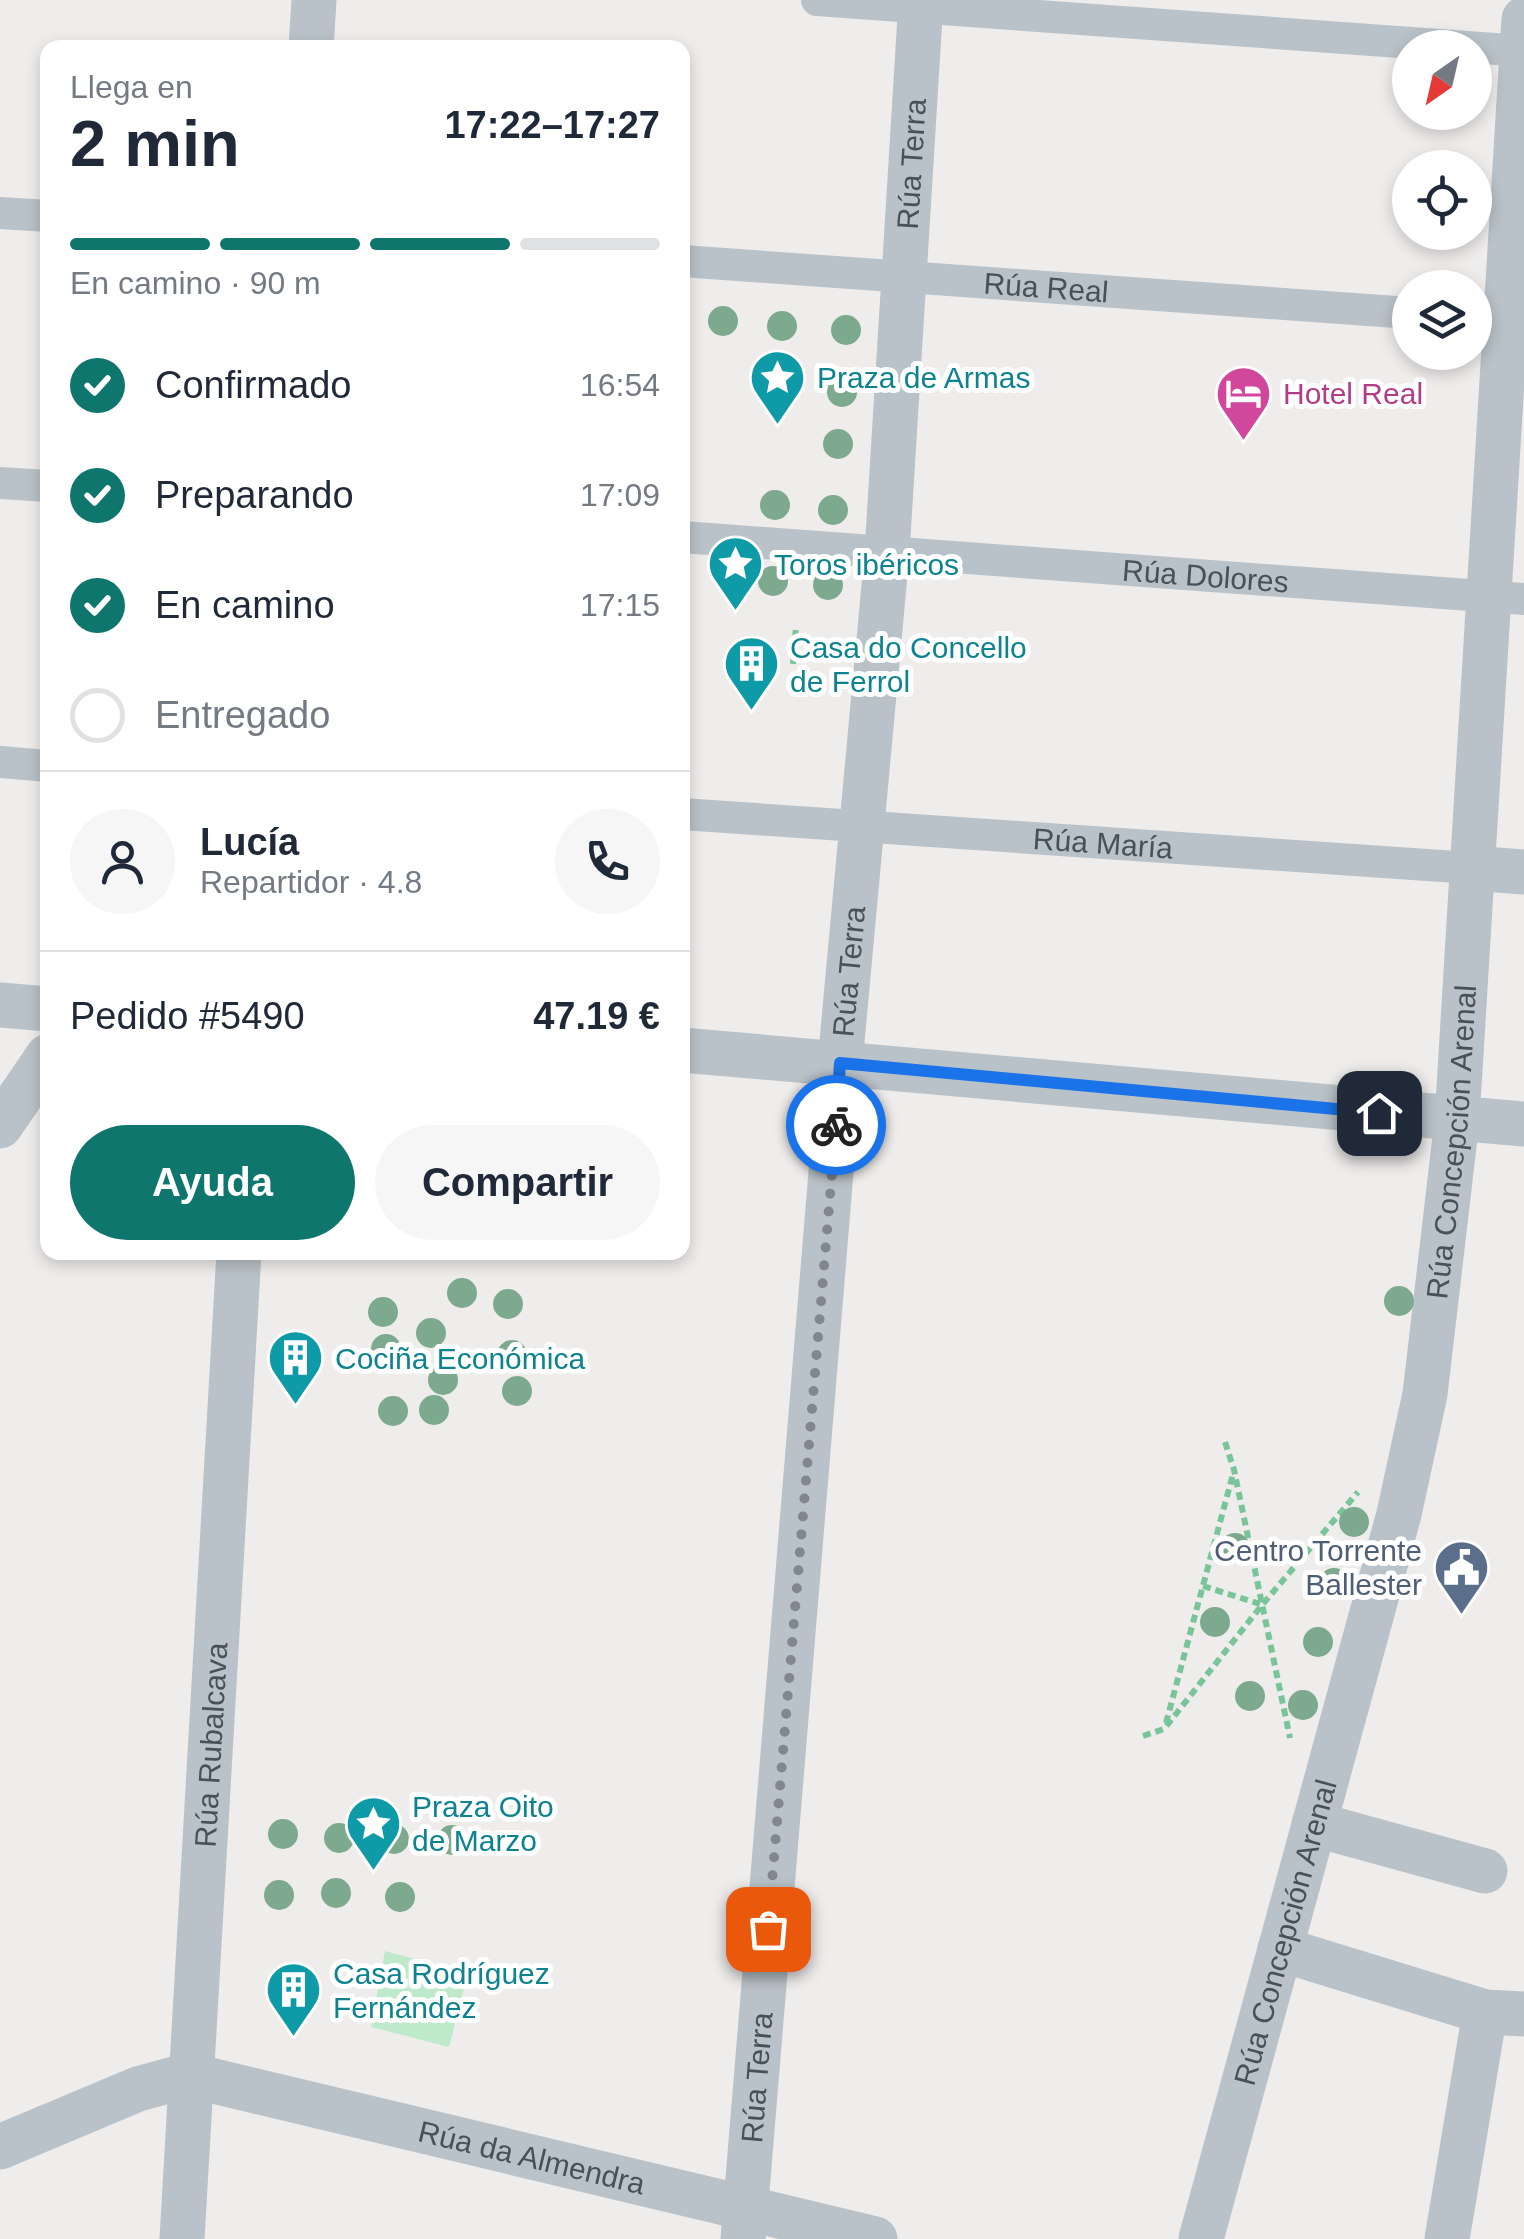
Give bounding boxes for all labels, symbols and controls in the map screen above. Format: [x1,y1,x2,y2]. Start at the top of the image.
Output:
north arrow [1392,30,1492,130]
map controls [1392,30,1492,370]
text: Llega en [70,69,193,105]
street label: Rúa Terra [890,97,931,230]
text: 17:22–17:27 [444,104,660,146]
text: 2 min [70,107,240,180]
button: locate [1392,150,1492,250]
text: En camino · 90 m [70,265,321,301]
street label: Rúa Real [983,266,1110,308]
button: layers [1392,270,1492,370]
place icon: Praza de Armas [748,347,808,426]
icon: check [70,358,125,413]
place label: Praza de Armas [817,361,1030,394]
hotel icon: Hotel Real [1214,363,1274,442]
text: Confirmado [155,364,351,406]
text: 16:54 [580,367,660,403]
place label: Hotel Real [1283,377,1423,410]
icon: check [70,468,125,523]
text: Preparando [155,474,354,516]
text: 17:09 [580,477,660,513]
place icon: Toros ibéricos [705,534,765,613]
place label: Toros ibéricos [774,548,959,581]
street label: Rúa Dolores [1121,553,1290,598]
icon: check [70,578,125,633]
text: En camino [155,584,335,626]
text: 17:15 [580,587,660,623]
place label: Casa do Concello de Ferrol [790,631,1027,698]
building icon: Casa do Concello de Ferrol [721,634,781,713]
text: Entregado [155,694,330,736]
button: person [70,809,175,914]
button: phone [555,809,660,914]
text: Lucía [200,821,299,863]
street label: Rúa María [1032,822,1174,864]
text: Repartidor · 4.8 [200,864,422,900]
street label: Rúa Terra [826,904,871,1038]
street label: Rúa Concepción Arenal [1420,984,1482,1301]
text: Pedido #5490 [70,995,305,1037]
text: 47.19 € [533,995,660,1037]
pin [1337,1071,1422,1156]
courier [786,1075,886,1175]
icon: home [1352,1086,1407,1141]
icon: bike [809,1098,864,1153]
button: Ayuda [70,1125,355,1240]
button: Compartir [375,1125,660,1240]
building icon: Cociña Económica [266,1328,326,1407]
place label: Cociña Económica [335,1342,585,1375]
place label: Centro Torrente Ballester [1214,1534,1422,1601]
public building icon: Centro Torrente Ballester [1431,1537,1491,1616]
street label: Rúa Rubalcava [188,1641,233,1848]
street label: Rúa Concepción Arenal [1227,1776,1342,2089]
place label: Praza Oito de Marzo [412,1790,554,1857]
place icon: Praza Oito de Marzo [343,1793,403,1872]
pin [726,1887,811,1972]
icon: bag [741,1902,796,1957]
place label: Casa Rodríguez Fernández [333,1957,550,2024]
building icon: Casa Rodríguez Fernández [264,1960,324,2039]
street label: Rúa Terra [734,2010,778,2144]
street label: Rúa da Almendra [415,2114,649,2200]

